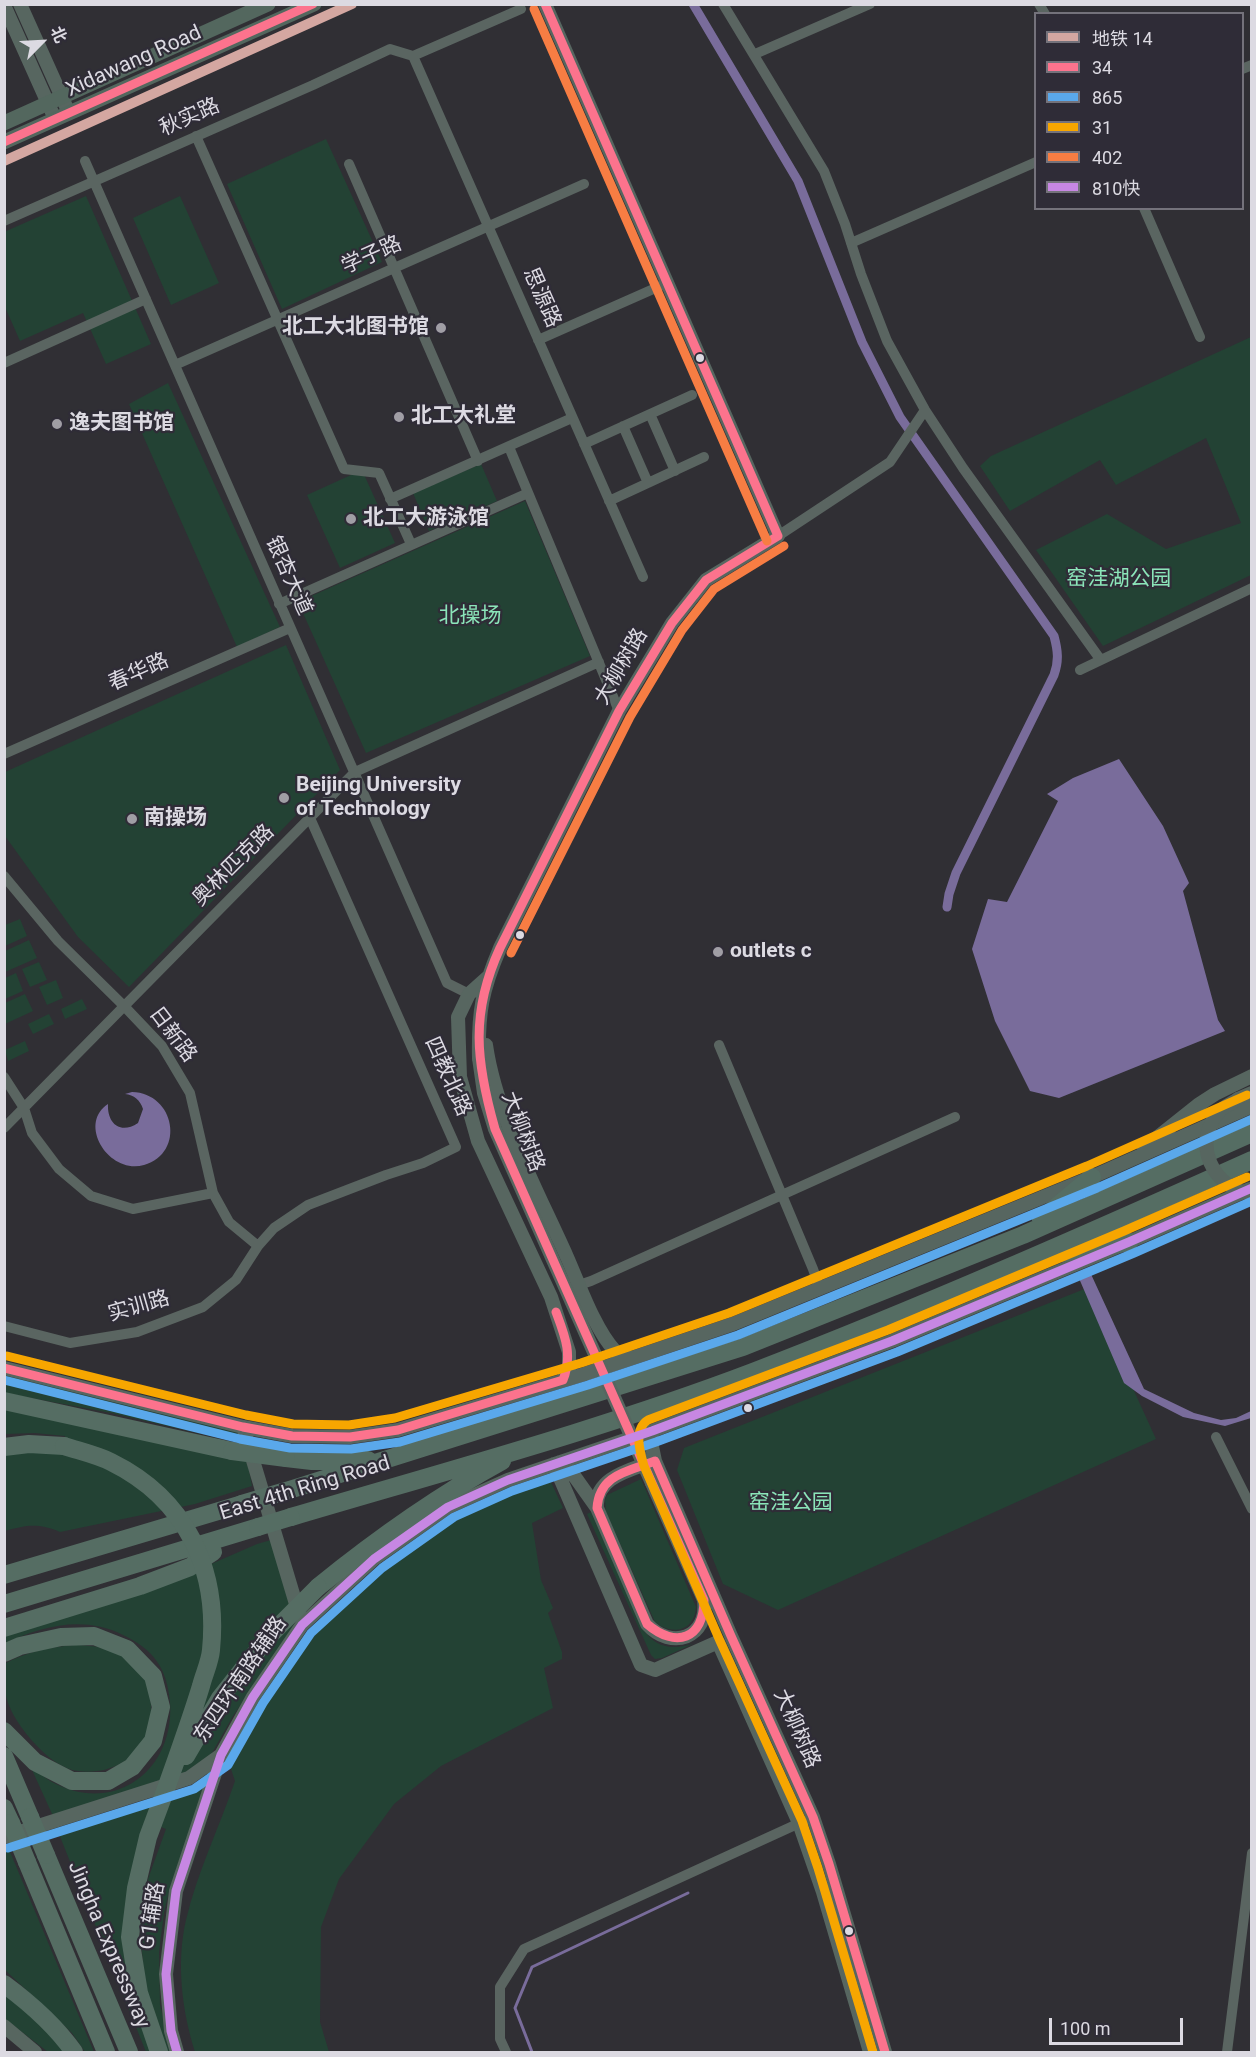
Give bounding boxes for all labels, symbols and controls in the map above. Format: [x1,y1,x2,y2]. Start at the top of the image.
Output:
north arrow [12,12,72,72]
legend [1034,12,1244,210]
street label: Xidawang Road [62,21,206,103]
text: 北 [47,23,71,46]
text: 地铁 14 [1092,28,1153,49]
text: 34 [1092,57,1112,78]
text: 865 [1092,87,1122,108]
street label: 秋实路 [156,94,224,142]
text: 31 [1092,117,1112,138]
text: 402 [1092,147,1122,168]
text: 810快 [1092,178,1140,199]
street label: 学子路 [338,232,406,280]
street label: 思源路 [517,264,565,332]
place label: 北工大北图书馆 [282,315,429,341]
marker: 北工大北图书馆 [434,321,448,335]
unlabelled marker [694,352,706,364]
place label: 北工大礼堂 [411,404,516,430]
marker: 北工大礼堂 [392,410,406,424]
place label: 逸夫图书馆 [69,411,174,437]
marker: 逸夫图书馆 [50,417,64,431]
place label: 北工大游泳馆 [363,506,489,532]
marker: 北工大游泳馆 [344,512,358,526]
street label: 银杏大道 [259,533,317,619]
park label: 窑洼湖公园 [1067,567,1171,593]
park label: 北操场 [439,604,501,630]
street label: 大柳树路 [590,624,654,710]
street label: 春华路 [105,649,173,697]
place label: Beijing University of Technology [296,773,461,823]
marker: Beijing University of Technology [277,791,291,805]
place label: 南操场 [144,806,207,832]
marker: 南操场 [125,812,139,826]
street label: 奥林匹克路 [188,820,280,912]
unlabelled marker [514,929,526,941]
place label: outlets c [730,939,812,965]
marker: outlets c [711,945,725,959]
street label: 日新路 [143,1002,201,1068]
street label: 四教北路 [418,1034,476,1120]
street label: 大柳树路 [495,1088,549,1176]
street label: 实训路 [105,1286,173,1328]
unlabelled marker [742,1402,754,1414]
street label: East 4th Ring Road [217,1451,393,1527]
park label: 窑洼公园 [749,1491,833,1517]
street label: 东四环南路辅路 [189,1612,293,1748]
street label: 大柳树路 [767,1686,825,1772]
street label: Jingha Expressway [61,1858,155,2032]
street label: G1辅路 [135,1880,171,1952]
unlabelled marker [843,1925,855,1937]
scale bar [1052,2006,1186,2044]
text: 100 m [1060,2018,1111,2039]

